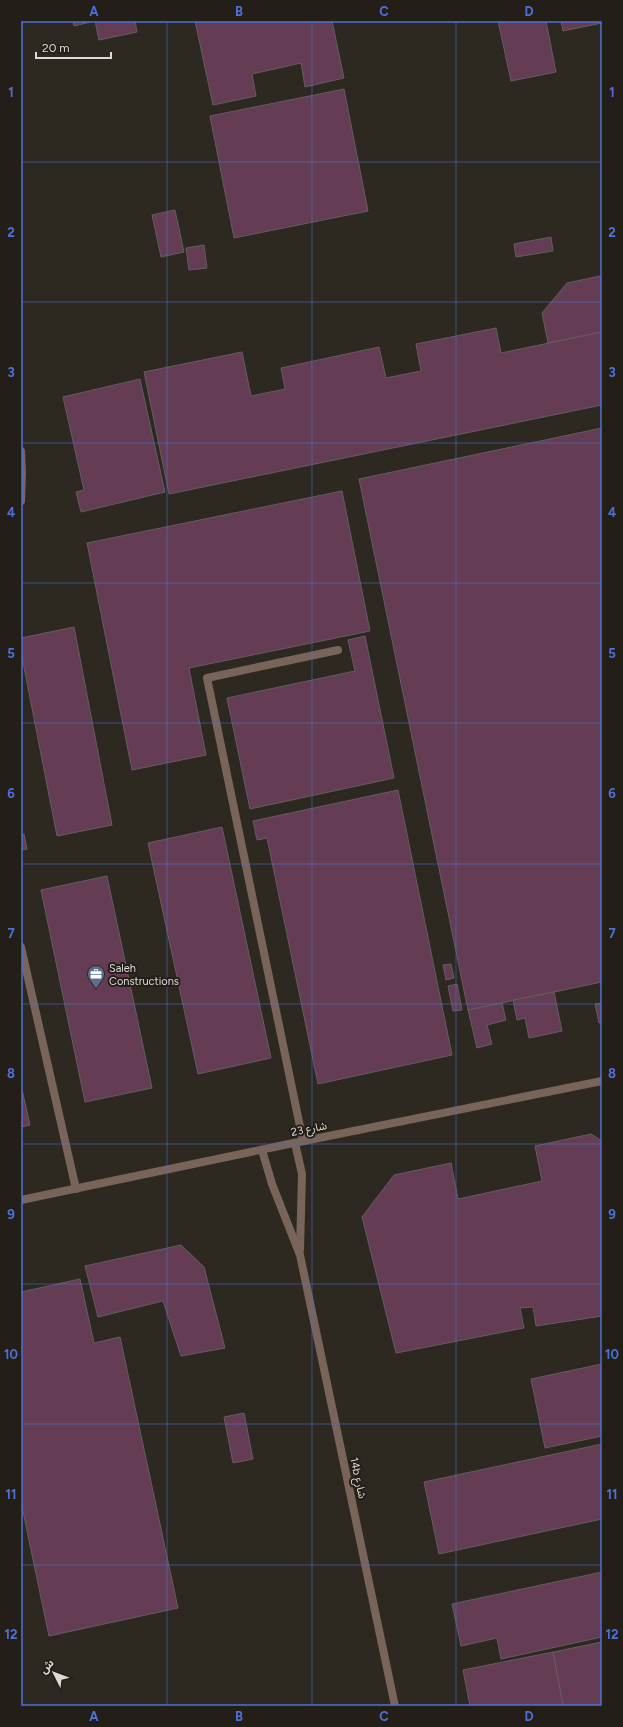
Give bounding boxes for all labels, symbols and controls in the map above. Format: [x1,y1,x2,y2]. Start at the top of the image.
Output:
text: A [89,4,99,19]
text: B [235,4,243,19]
text: C [379,4,389,19]
text: D [524,4,534,19]
scale bar [36,34,111,60]
text: 20 m [42,41,70,55]
text: 1 [8,85,14,100]
text: 1 [609,85,615,100]
text: 2 [7,225,15,240]
text: 2 [608,225,616,240]
text: 3 [7,365,15,380]
text: 3 [608,365,616,380]
text: 4 [7,505,15,520]
text: 4 [608,505,616,520]
text: 5 [7,646,15,661]
text: 5 [608,646,616,661]
text: 6 [7,786,15,801]
text: 6 [608,786,616,801]
text: 7 [7,926,15,941]
text: 7 [608,926,616,941]
place label: Saleh Constructions [109,962,179,988]
office icon: Saleh Constructions [86,964,106,989]
text: 8 [7,1066,15,1081]
text: 8 [608,1066,616,1081]
street label: شارع 23 [290,1119,329,1140]
text: 9 [7,1207,15,1222]
text: 9 [608,1207,616,1222]
text: 10 [4,1347,18,1362]
text: 10 [605,1347,619,1362]
street label: 14b شارع [346,1456,369,1500]
text: 11 [6,1487,16,1502]
text: 11 [607,1487,617,1502]
text: 12 [4,1627,18,1642]
text: 12 [605,1627,619,1642]
north arrow [34,1653,74,1693]
text: ش [37,1657,57,1677]
text: A [89,1709,99,1724]
text: B [235,1709,243,1724]
text: C [379,1709,389,1724]
text: D [524,1709,534,1724]

